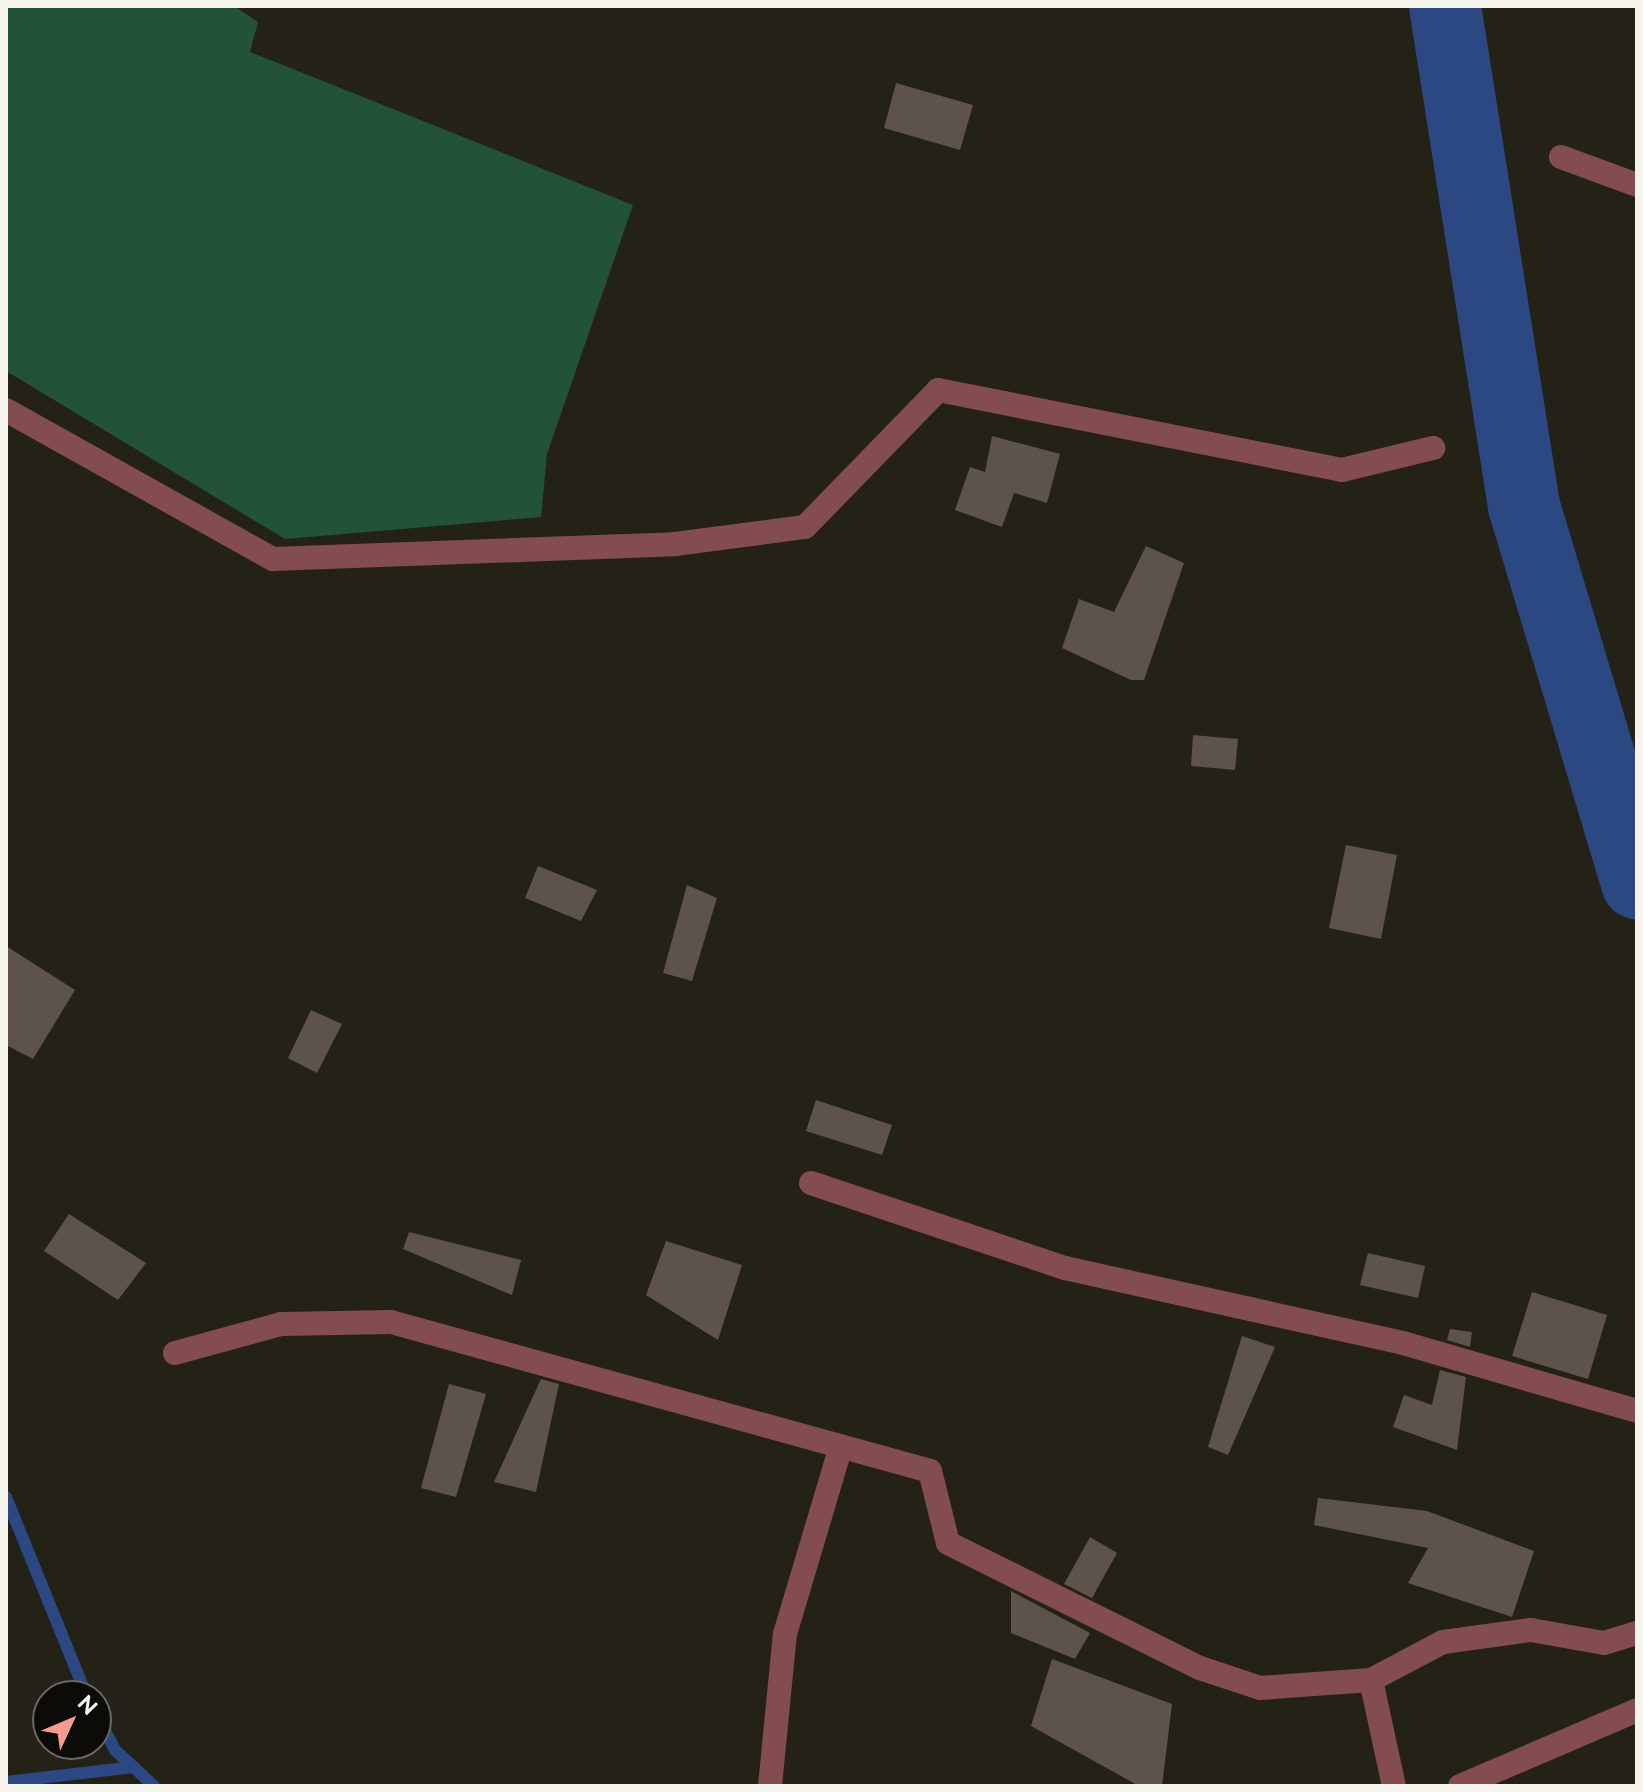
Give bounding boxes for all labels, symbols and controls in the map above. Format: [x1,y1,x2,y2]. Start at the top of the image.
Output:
north arrow [32,1680,112,1760]
text: N [73,1690,103,1720]

